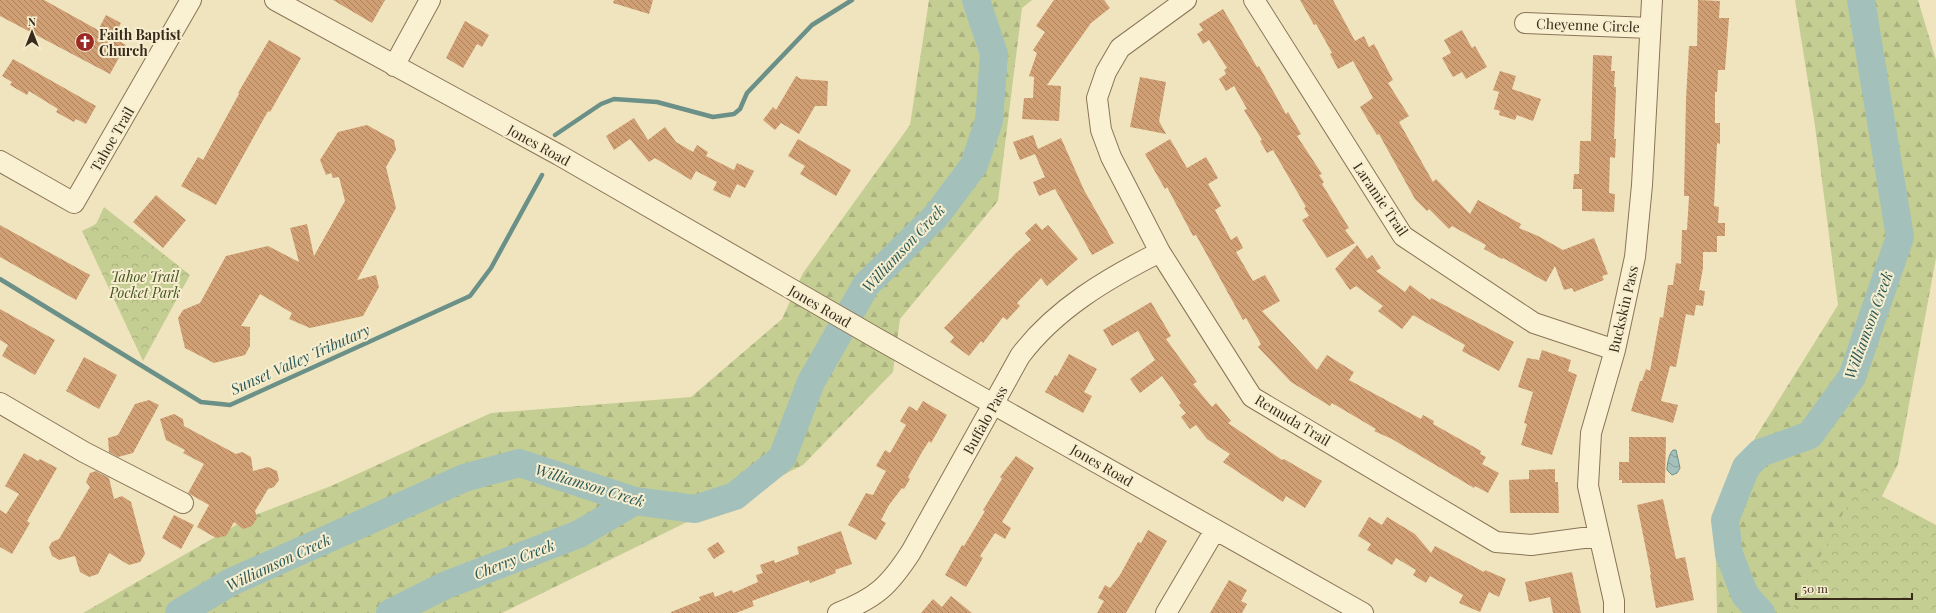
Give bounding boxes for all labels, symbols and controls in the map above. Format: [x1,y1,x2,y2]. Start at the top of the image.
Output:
north arrow [12,12,52,52]
text: N [28,14,36,29]
street label: Cheyenne Circle [1536,14,1640,36]
place label: Faith Baptist Church [99,25,181,60]
church icon: Faith Baptist Church [74,31,96,53]
street label: Tahoe Trail [86,103,138,175]
street label: Jones Road [503,119,574,170]
street label: Laramie Trail [1349,158,1413,240]
water label: Williamson Creek [857,200,949,296]
street label: Buckskin Pass [1604,264,1642,354]
park label: Tahoe Trail Pocket Park [108,267,181,302]
water label: Williamson Creek [1839,268,1897,382]
street label: Jones Road [784,280,855,331]
water label: Sunset Valley Tributary [226,319,373,399]
street label: Buffalo Pass [958,382,1012,458]
street label: Remuda Trail [1252,390,1334,450]
street label: Jones Road [1066,439,1137,490]
water label: Williamson Creek [533,459,647,511]
water label: Williamson Creek [222,529,334,595]
water label: Cherry Creek [471,534,558,584]
scale bar [1796,575,1912,601]
text: 50 m [1802,580,1828,596]

